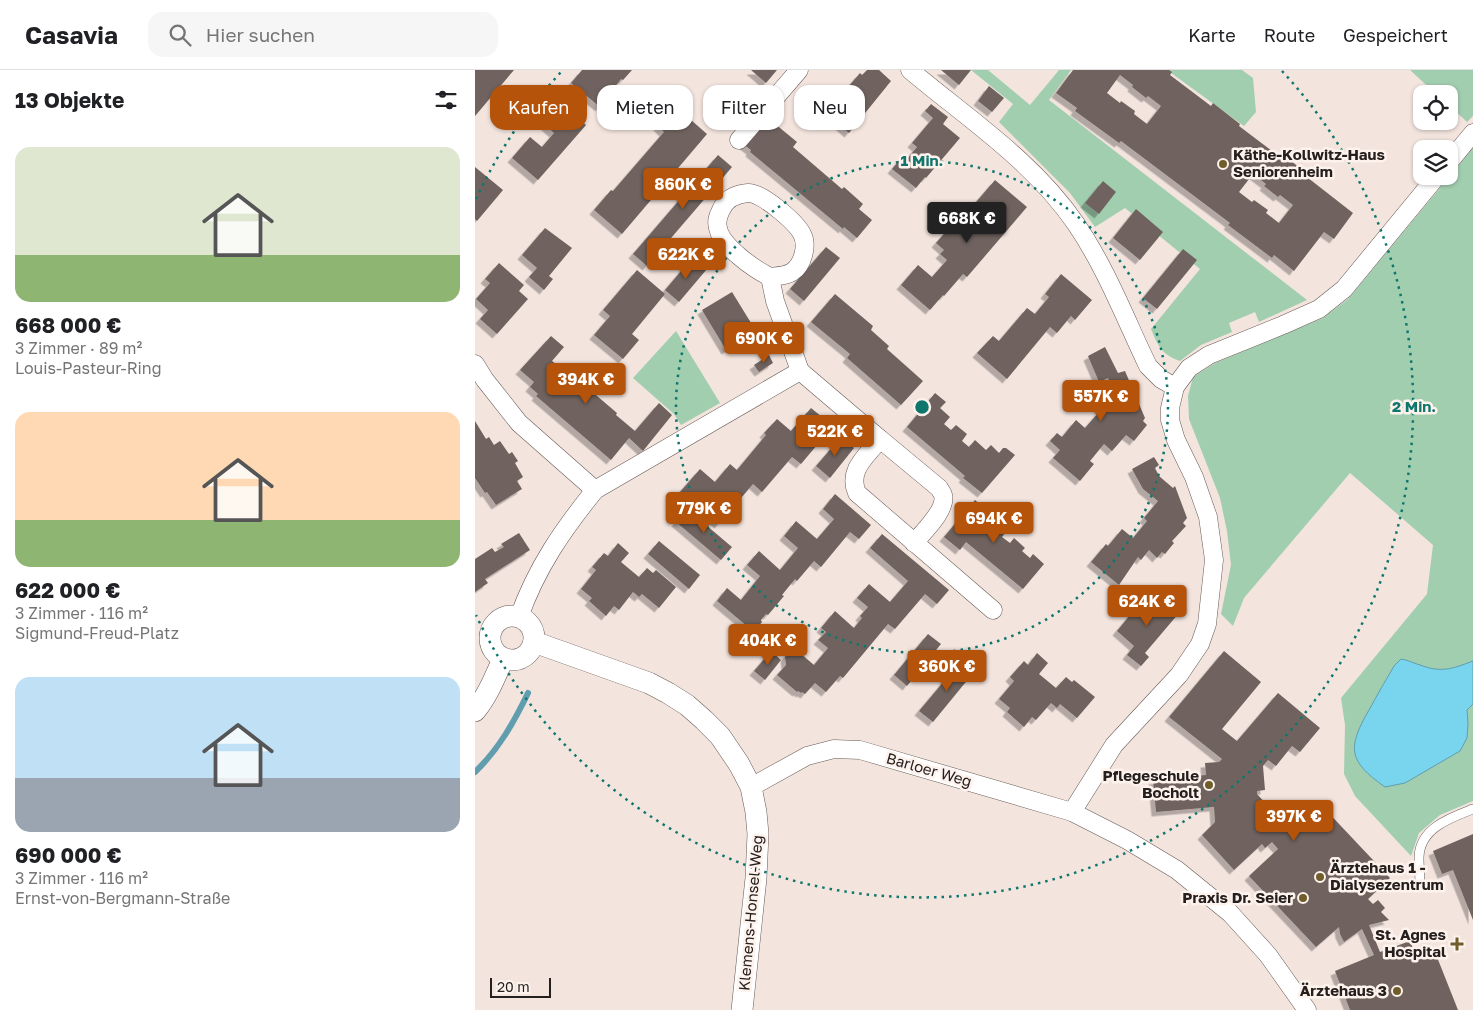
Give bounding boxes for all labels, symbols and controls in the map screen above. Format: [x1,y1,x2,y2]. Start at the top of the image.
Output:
search box [148,12,498,57]
text: Casavia [25,20,118,49]
icon: search [166,21,194,49]
text: Hier suchen [206,23,315,46]
text: Karte [1188,24,1236,46]
text: Route [1264,24,1315,46]
text: Gespeichert [1343,24,1448,46]
chip: Kaufen [490,85,587,130]
chip: Mieten [597,85,693,130]
chip: Filter [703,85,784,130]
chip: Neu [794,85,865,130]
map controls [1413,85,1458,185]
button: locate [1413,85,1458,130]
icon: filters [432,86,460,114]
text: 13 Objekte [15,87,124,113]
button: layers [1413,140,1458,185]
place label: Käthe-Kollwitz-Haus Seniorenheim [1233,145,1385,180]
text: 1 Min. [901,151,943,169]
marker: Käthe-Kollwitz-Haus Seniorenheim [1217,158,1229,170]
pin: 860K € [642,168,724,210]
text: 860K € [654,174,712,194]
icon: home [193,180,283,270]
pin: 668K € [926,202,1008,244]
text: 668K € [938,208,996,228]
pin: 622K € [645,238,727,280]
text: 622K € [658,244,714,264]
text: 668 000 € [15,312,121,338]
pin: 690K € [723,322,805,364]
text: 690K € [735,328,793,348]
text: 3 Zimmer · 89 m² [15,338,142,358]
text: Louis-Pasteur-Ring [15,358,162,378]
pin: 394K € [545,362,627,405]
text: 394K € [558,369,614,389]
pin: 557K € [1060,380,1142,422]
text: 557K € [1073,386,1129,406]
text: 2 Min. [1392,397,1436,415]
centre of rings [913,398,931,416]
pin: 522K € [794,414,876,457]
text: 522K € [807,421,863,441]
icon: home [193,445,283,535]
pin: 779K € [663,492,745,534]
text: 779K € [677,498,731,518]
pin: 694K € [953,502,1035,544]
text: 694K € [965,508,1023,528]
text: 622 000 € [15,577,120,603]
pin: 624K € [1106,584,1188,627]
text: 624K € [1119,591,1175,611]
text: 3 Zimmer · 116 m² [15,603,148,623]
text: Sigmund-Freud-Platz [15,623,179,643]
pin: 404K € [727,624,809,666]
text: 404K € [739,630,797,650]
pin: 360K € [906,650,988,692]
text: 360K € [918,656,976,676]
icon: home [193,710,283,800]
street label: Barloer Weg [884,748,974,790]
place label: Pflegeschule Bocholt [1103,766,1199,801]
marker: Pflegeschule Bocholt [1203,779,1215,791]
pin: 397K € [1253,800,1335,842]
text: 397K € [1266,806,1322,826]
street label: Klemens-Honsel-Weg [734,834,766,992]
text: 690 000 € [15,842,122,868]
place label: Ärztehaus 1 - Dialysezentrum [1330,858,1444,893]
text: 3 Zimmer · 116 m² [15,868,148,888]
marker: Ärztehaus 1 - Dialysezentrum [1314,871,1326,883]
text: Ernst-von-Bergmann-Straße [15,888,230,908]
place label: Praxis Dr. Seier [1182,888,1293,906]
marker: Praxis Dr. Seier [1297,892,1309,904]
place label: St. Agnes Hospital [1375,925,1446,960]
marker: St. Agnes Hospital [1450,937,1464,951]
scale bar [490,975,551,998]
text: 20 m [497,978,530,995]
place label: Ärztehaus 3 [1300,981,1387,999]
marker: Ärztehaus 3 [1391,985,1403,997]

